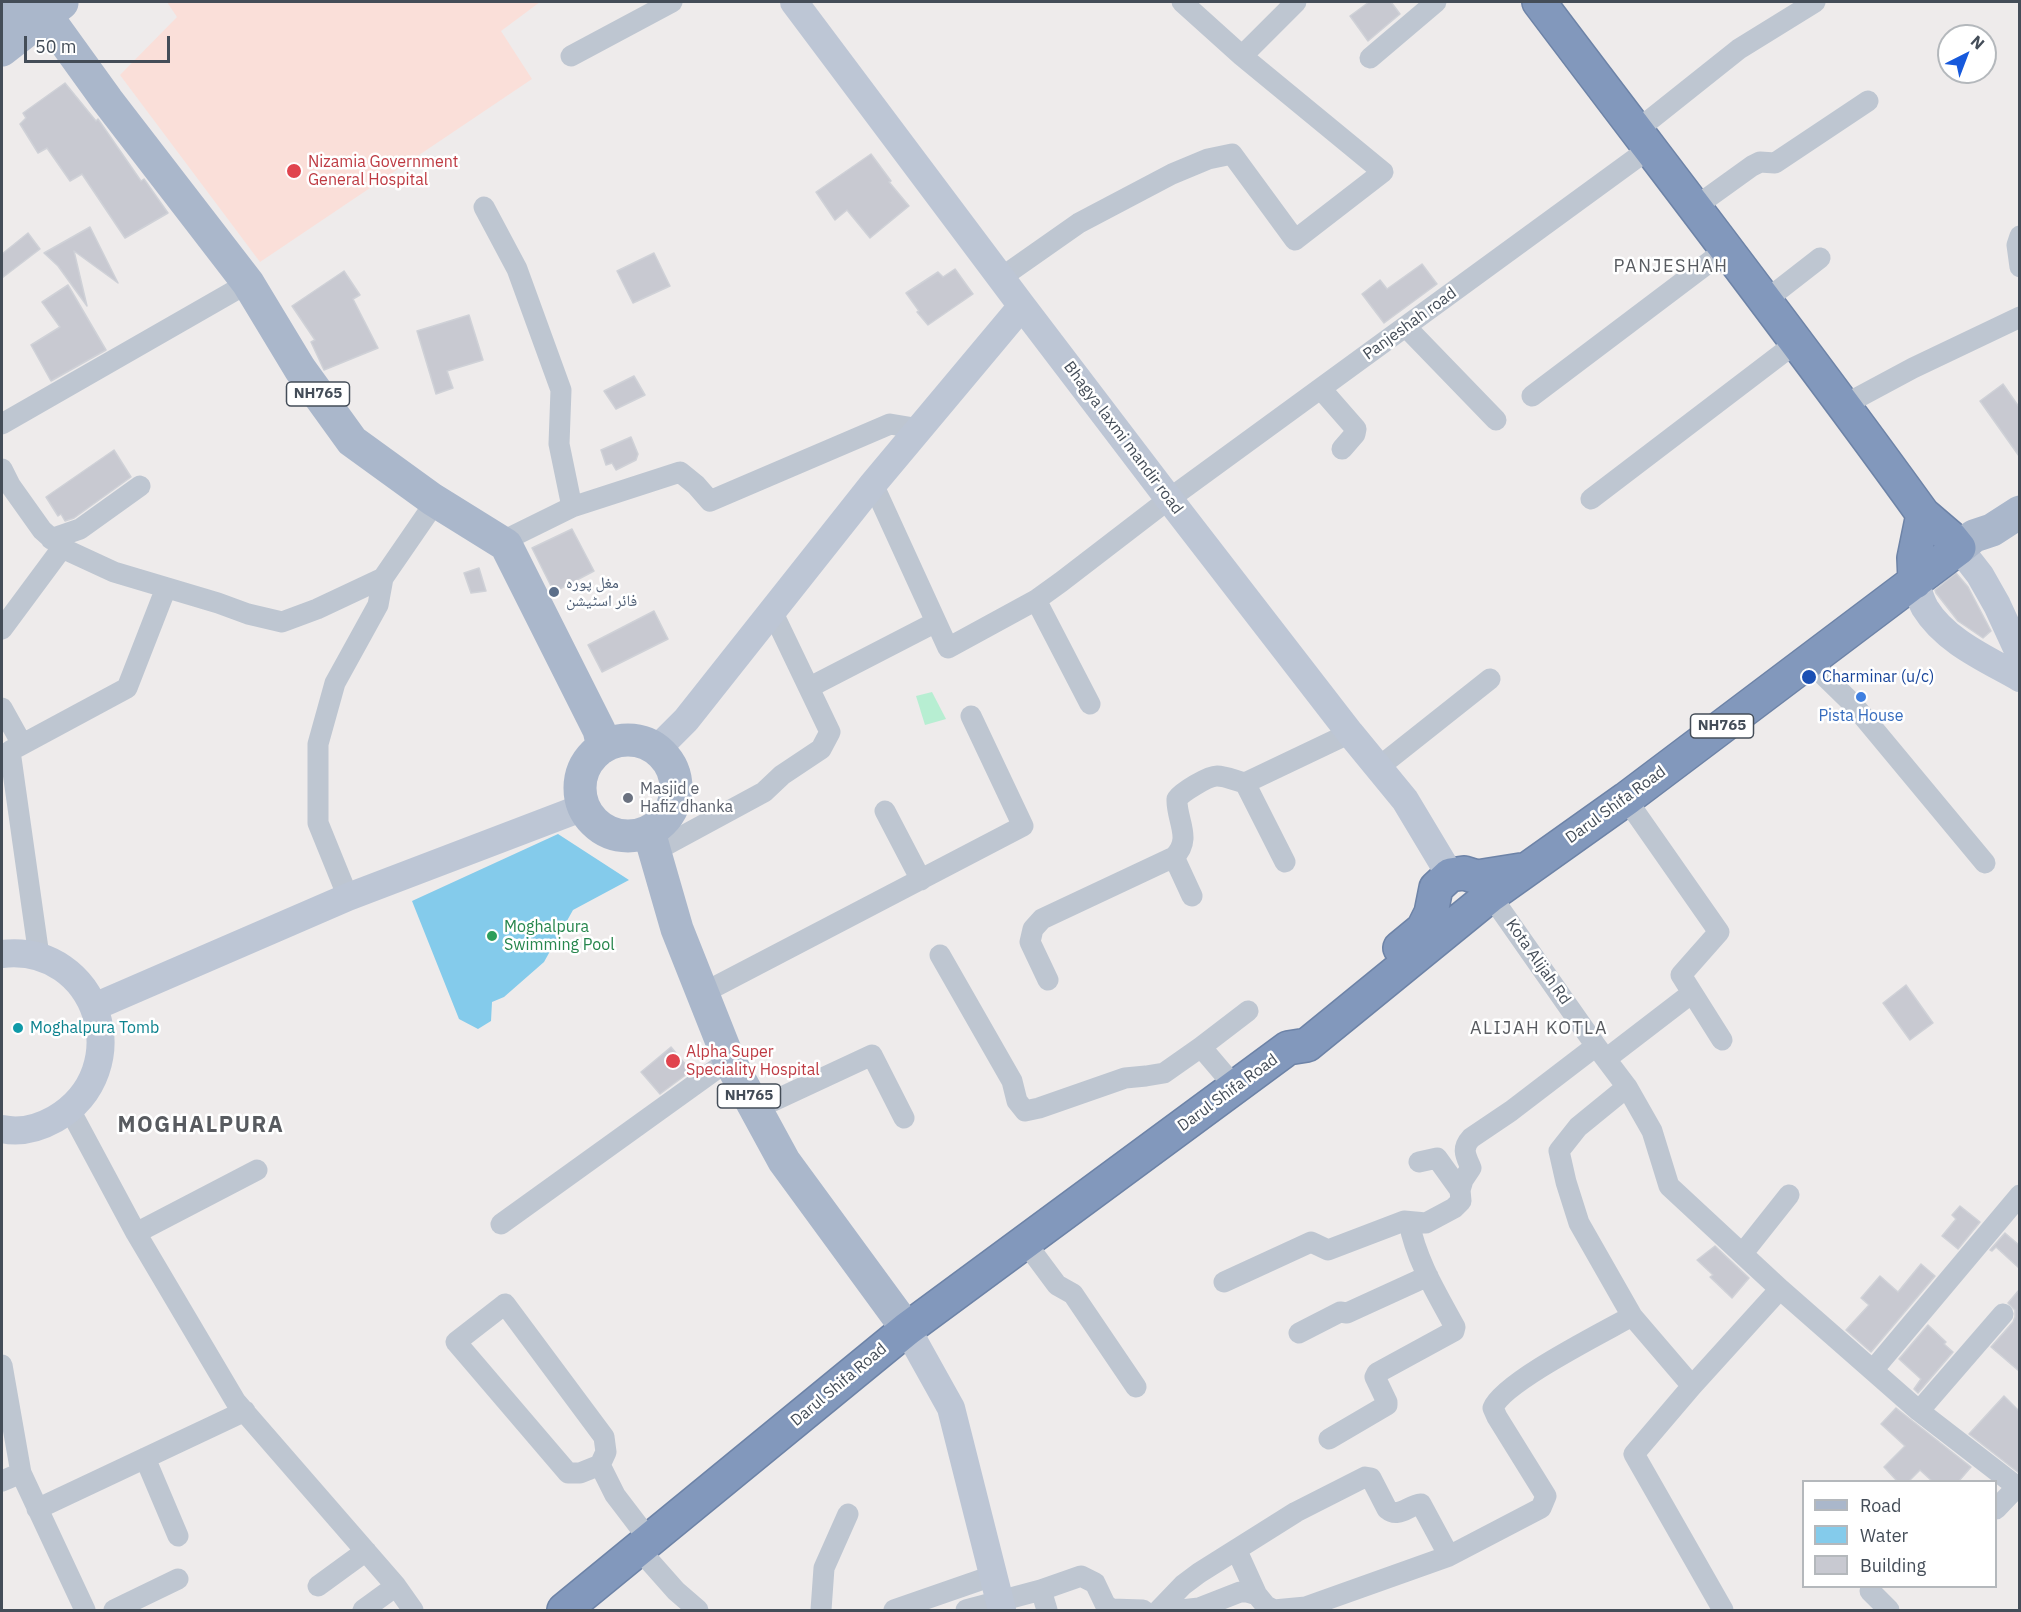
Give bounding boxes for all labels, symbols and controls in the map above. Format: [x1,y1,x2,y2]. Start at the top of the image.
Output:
scale bar [27,24,172,62]
north arrow [1937,24,1997,84]
text: N [1967,31,1989,53]
text: 50 m [35,35,77,58]
place label: Nizamia Government General Hospital [308,152,458,190]
marker: Nizamia Government General Hospital [285,162,303,180]
district label: PANJESHAH [1614,256,1728,278]
street label: Panjeshah road [1360,284,1460,364]
street label: Bhagya laxmi mandir road [1059,358,1187,518]
road number: NH765 [286,382,350,406]
place label: مغل پورہ فائر اسٹیشن [566,573,637,611]
marker: مغل پورہ فائر اسٹیشن [547,585,561,599]
place label: Charminar (u/c) [1822,667,1934,687]
marker: Charminar (u/c) [1800,668,1818,686]
marker: Pista House [1854,690,1868,704]
place label: Pista House [1818,706,1904,726]
road number: NH765 [1690,714,1754,738]
street label: Darul Shifa Road [1562,762,1670,848]
place label: Masjid e Hafiz dhanka [640,779,733,817]
marker: Masjid e Hafiz dhanka [621,791,635,805]
street label: Kota Alijah Rd [1501,916,1575,1008]
place label: Moghalpura Swimming Pool [504,917,614,955]
marker: Moghalpura Swimming Pool [485,929,499,943]
place label: Moghalpura Tomb [30,1018,159,1038]
district label: ALIJAH KOTLA [1470,1018,1608,1040]
marker: Moghalpura Tomb [11,1021,25,1035]
place label: Alpha Super Speciality Hospital [686,1042,820,1080]
street label: Darul Shifa Road [1174,1050,1282,1136]
marker: Alpha Super Speciality Hospital [664,1052,682,1070]
road number: NH765 [718,1084,780,1108]
district label: MOGHALPURA [118,1113,284,1139]
street label: Darul Shifa Road [787,1339,891,1431]
legend [1802,1480,1997,1588]
text: Road [1860,1494,1901,1517]
text: Water [1860,1524,1908,1547]
text: Building [1860,1554,1926,1577]

